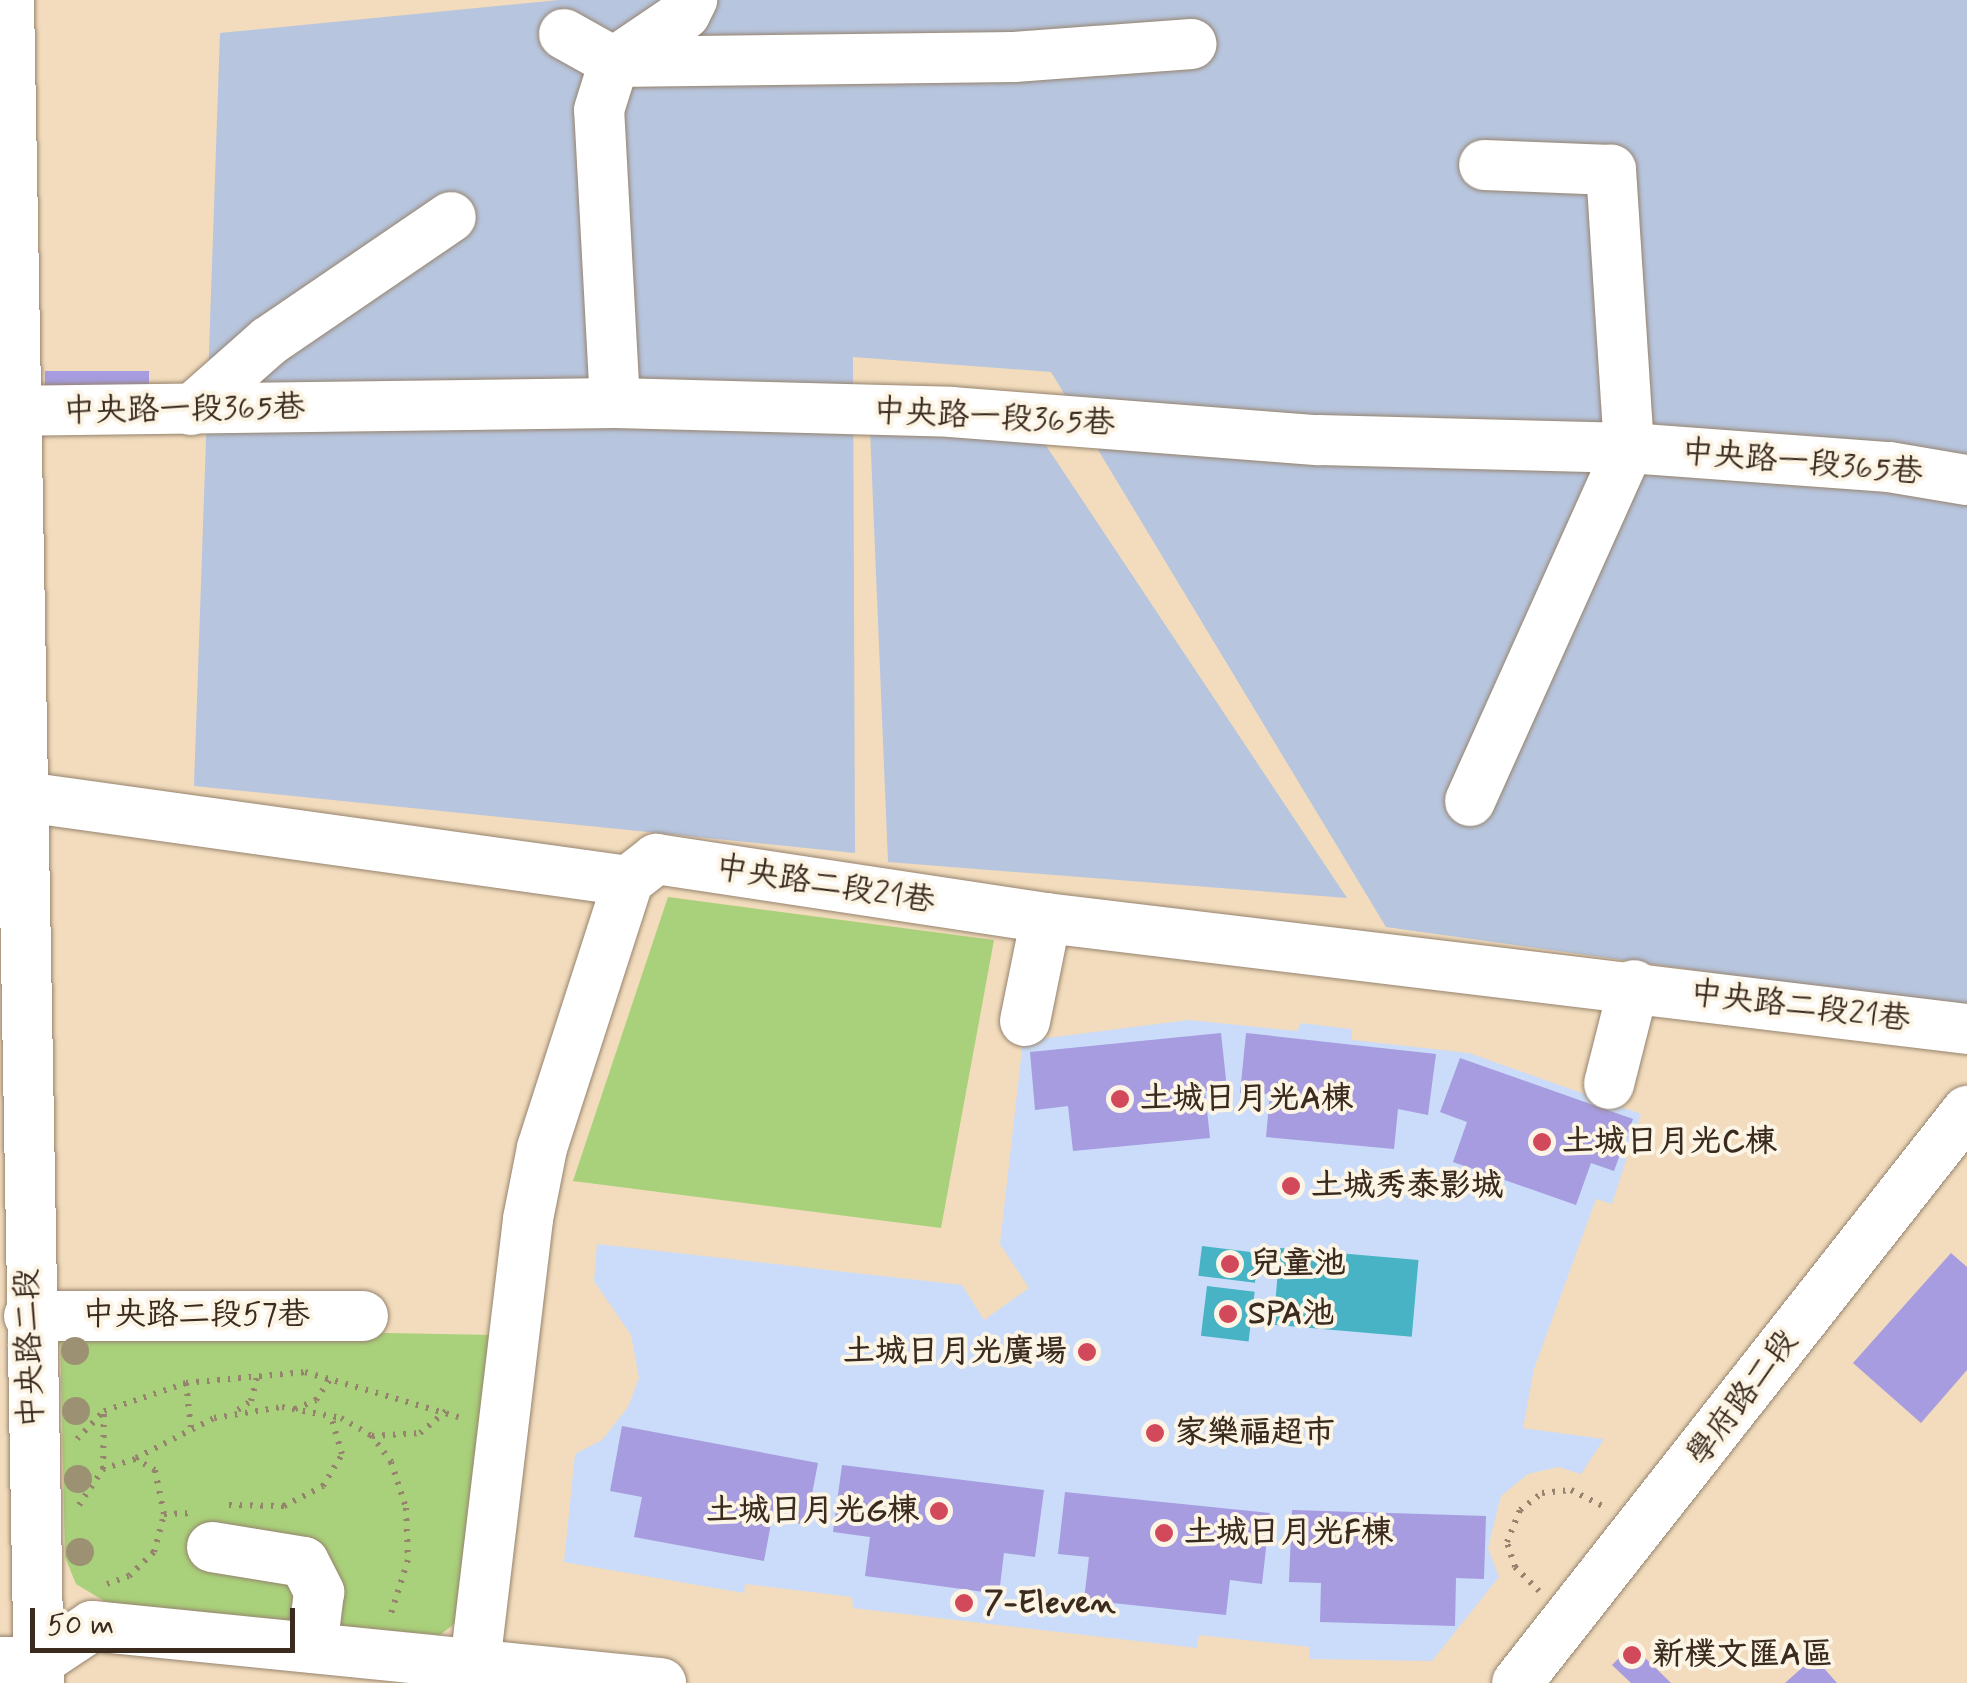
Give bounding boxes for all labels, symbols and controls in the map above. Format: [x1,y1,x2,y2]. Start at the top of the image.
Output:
street label: 中央路一段365巷 [63,389,305,431]
street label: 中央路一段365巷 [872,392,1116,444]
street label: 中央路一段365巷 [1680,433,1924,493]
street label: 中央路二段21巷 [713,849,937,921]
street label: 中央路二段21巷 [1688,974,1912,1040]
place label: 土城日月光A棟 [1140,1080,1353,1118]
marker: 土城日月光A棟 [1109,1088,1131,1110]
place label: 土城日月光C棟 [1562,1123,1777,1161]
marker: 土城日月光C棟 [1531,1131,1553,1153]
place label: 土城秀泰影城 [1311,1167,1503,1205]
marker: 土城秀泰影城 [1280,1175,1302,1197]
place label: 兒童池 [1250,1245,1346,1283]
marker: 兒童池 [1219,1253,1241,1275]
street label: 中央路二段 [8,1267,52,1429]
place label: SPA池 [1248,1295,1334,1333]
street label: 中央路二段57巷 [82,1296,310,1334]
marker: SPA池 [1217,1303,1239,1325]
street label: 學府路二段 [1680,1323,1806,1473]
place label: 土城日月光廣場 [843,1333,1067,1371]
marker: 土城日月光廣場 [1076,1341,1098,1363]
place label: 家樂福超市 [1175,1414,1335,1452]
marker: 家樂福超市 [1144,1422,1166,1444]
place label: 土城日月光G棟 [706,1492,919,1530]
marker: 土城日月光G棟 [928,1500,950,1522]
place label: 土城日月光F棟 [1184,1514,1393,1552]
marker: 土城日月光F棟 [1153,1522,1175,1544]
place label: 7-Eleven [984,1584,1116,1622]
scale bar [35,1588,300,1650]
marker: 7-Eleven [953,1592,975,1614]
text: 50 m [47,1606,114,1645]
place label: 新樸文匯A區 [1652,1636,1833,1674]
marker: 新樸文匯A區 [1621,1644,1643,1666]

